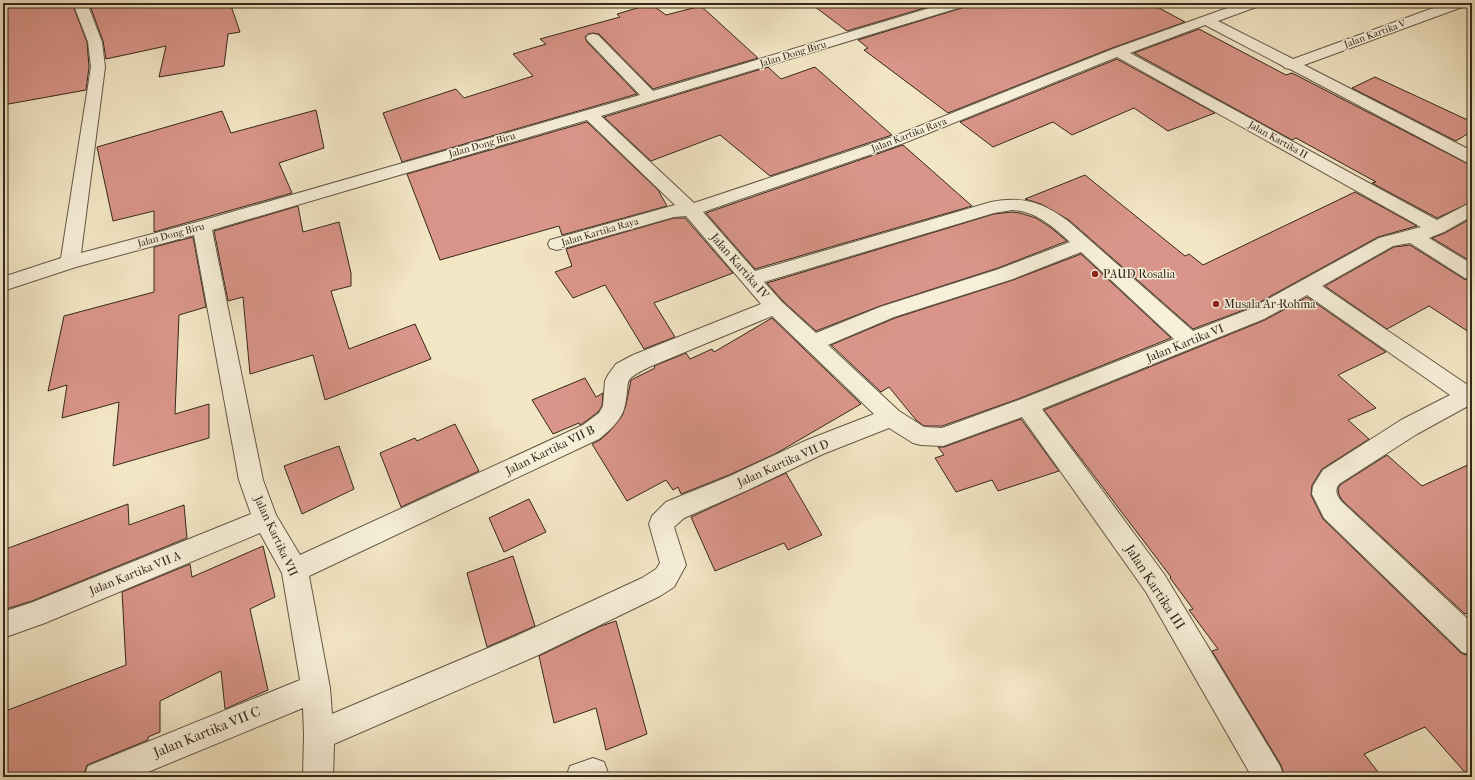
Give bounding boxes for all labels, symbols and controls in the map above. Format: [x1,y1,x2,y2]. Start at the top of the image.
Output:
street label: Jalan Kartika V [1342,17,1408,51]
street label: Jalan Dong Biru [757,38,828,70]
street label: Jalan Kartika Raya [869,115,949,155]
street label: Jalan Kartika II [1245,118,1310,161]
street label: Jalan Dong Biru [446,130,517,161]
street label: Jalan Kartika Raya [559,215,640,249]
street label: Jalan Dong Biru [135,220,206,250]
street label: Jalan Kartika IV [707,230,773,303]
place label: PAUD Rosalia [1103,267,1176,281]
marker: PAUD Rosalia [1090,269,1100,279]
place label: Musala Ar-Rohma [1224,297,1316,311]
marker: Musala Ar-Rohma [1211,299,1221,309]
street label: Jalan Kartika VI [1143,321,1226,365]
street label: Jalan Kartika VII B [502,422,597,478]
street label: Jalan Kartika VII D [734,437,831,490]
street label: Jalan Kartika VII [251,493,301,579]
street label: Jalan Kartika III [1121,540,1189,633]
street label: Jalan Kartika VII A [86,548,183,598]
street label: Jalan Kartika VII C [150,703,263,762]

